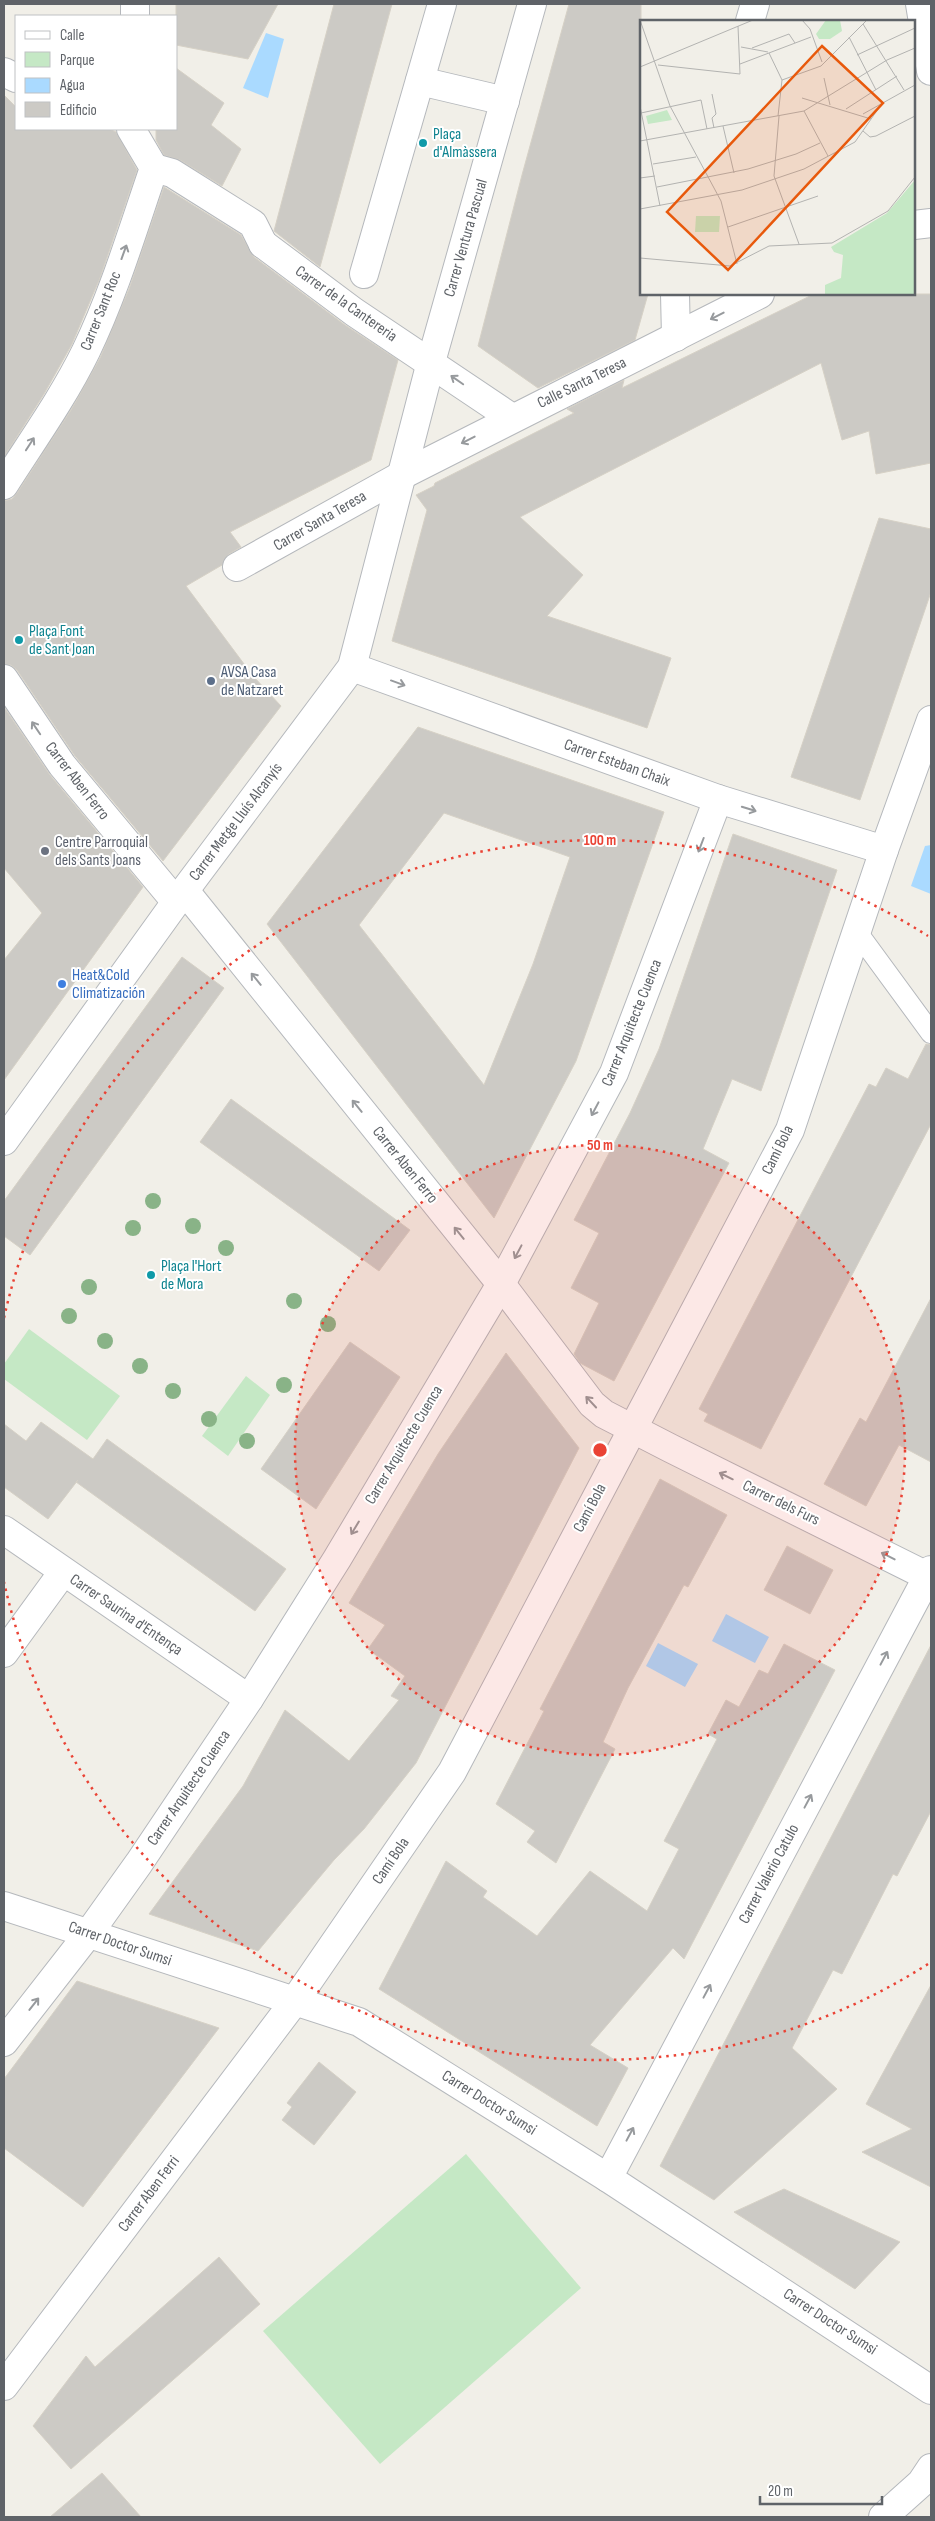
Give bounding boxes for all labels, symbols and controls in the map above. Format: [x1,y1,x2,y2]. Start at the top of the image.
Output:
legend [15,15,178,130]
inset map [640,20,915,295]
text: Calle [60,26,84,45]
text: Parque [60,51,95,70]
text: Agua [59,76,85,95]
text: Edificio [60,101,97,120]
place label: Plaça d'Almàssera [433,125,497,162]
marker: Plaça d'Almàssera [417,137,429,149]
street label: Carrer Ventura Pascual [440,177,492,299]
one-way arrow [120,244,129,260]
street label: Carrer de la Cantereria [291,262,401,346]
street label: Carrer Sant Roc [76,269,126,353]
one-way arrow [710,312,725,321]
street label: Calle Santa Teresa [534,353,630,413]
one-way arrow [450,375,464,385]
one-way arrow [461,436,476,445]
one-way arrow [25,437,36,451]
street label: Carrer Santa Teresa [270,487,370,555]
place label: Plaça Font de Sant Joan [29,622,95,659]
marker: Plaça Font de Sant Joan [13,634,25,646]
place label: AVSA Casa de Natzaret [220,663,284,700]
marker: AVSA Casa de Natzaret [205,675,217,687]
one-way arrow [390,679,405,688]
one-way arrow [31,721,41,735]
street label: Carrer Esteban Chaix [561,735,673,791]
street label: Carrer Aben Ferro [41,738,113,824]
street label: Carrer Metge Lluís Alcanyís [185,759,287,885]
one-way arrow [740,804,756,814]
text: 100 m [584,831,616,850]
place label: Centre Parroquial dels Sants Joans [55,833,148,870]
one-way arrow [696,837,705,852]
marker: Centre Parroquial dels Sants Joans [39,845,51,857]
street label: Carrer Arquitecte Cuenca [598,957,666,1089]
place label: Heat&Cold Climatización [72,966,145,1003]
one-way arrow [250,973,261,986]
marker: Heat&Cold Climatización [56,978,68,990]
one-way arrow [352,1100,363,1113]
one-way arrow [590,1101,599,1116]
street label: Camí Bola [758,1122,798,1178]
street label: Carrer Aben Ferro [368,1123,442,1207]
text: 50 m [587,1136,613,1155]
one-way arrow [454,1227,465,1240]
one-way arrow [512,1244,522,1259]
place label: Plaça l'Hort de Mora [161,1257,222,1294]
marker: Plaça l'Hort de Mora [145,1269,157,1281]
street label: Carrer Arquitecte Cuenca [361,1382,447,1508]
one-way arrow [585,1396,597,1409]
centre of rings [591,1441,609,1459]
one-way arrow [719,1471,734,1481]
street label: Carrer dels Furs [739,1476,823,1530]
street label: Camí Bola [569,1480,611,1536]
one-way arrow [350,1520,360,1534]
one-way arrow [880,1551,895,1561]
street label: Carrer Saurina d'Entença [66,1570,186,1660]
one-way arrow [880,1651,889,1666]
street label: Carrer Arquitecte Cuenca [143,1727,235,1849]
one-way arrow [803,1794,813,1809]
street label: Carrer Valerio Catulo [735,1821,803,1927]
street label: Camí Bola [368,1834,414,1888]
street label: Carrer Doctor Sumsi [66,1917,174,1971]
one-way arrow [703,1984,712,1999]
one-way arrow [28,1998,39,2011]
street label: Carrer Doctor Sumsi [438,2066,540,2140]
one-way arrow [626,2128,636,2142]
street label: Carrer Aben Ferri [114,2152,184,2236]
street label: Carrer Doctor Sumsi [780,2285,880,2359]
scale bar [760,2474,882,2506]
text: 20 m [768,2482,793,2501]

